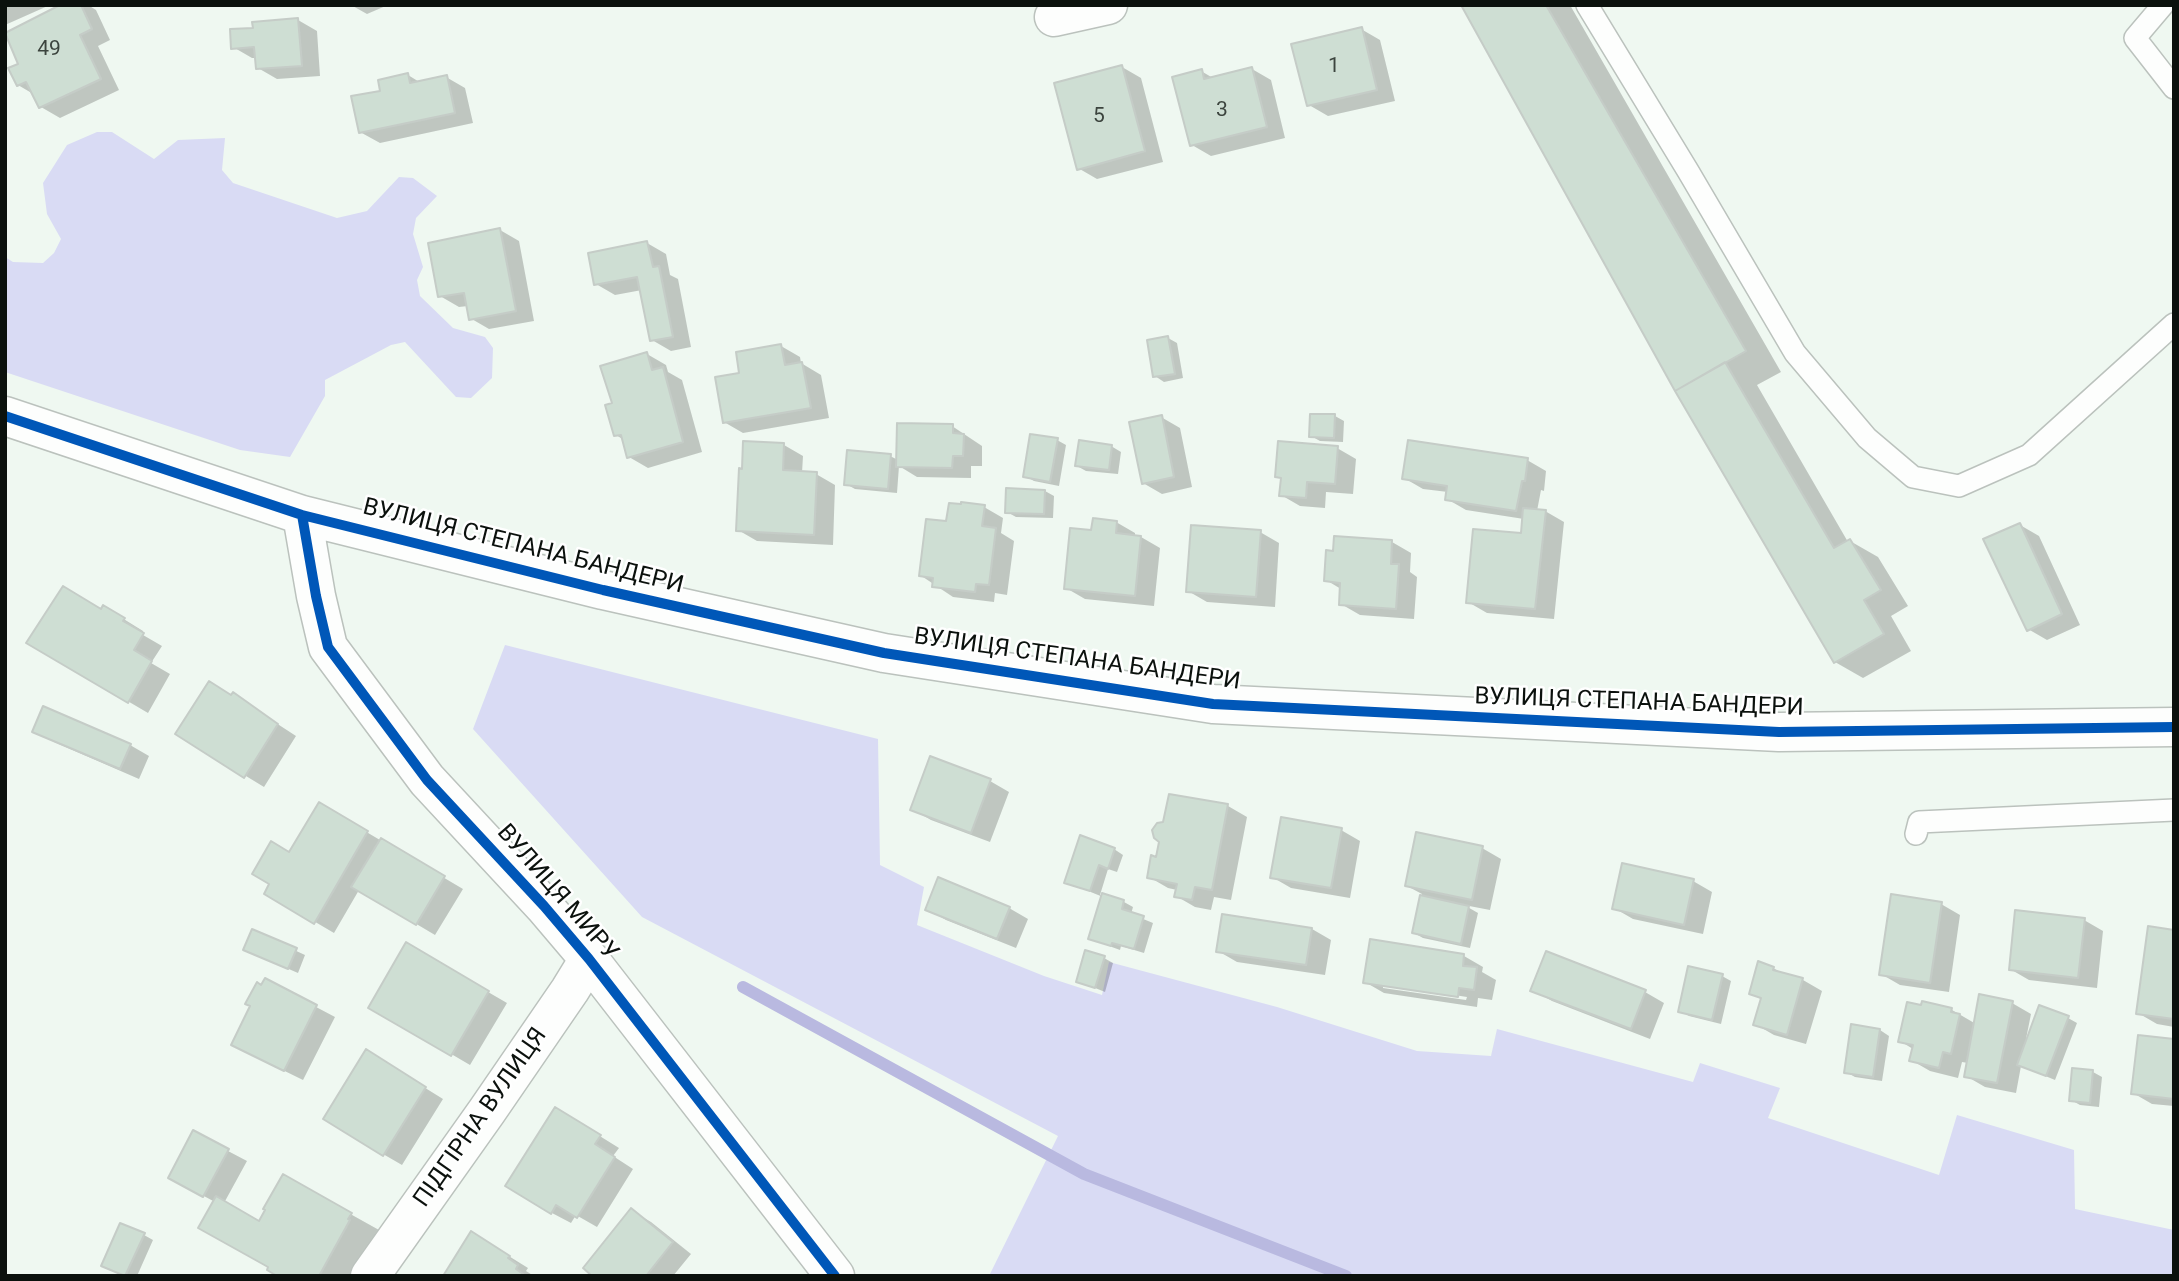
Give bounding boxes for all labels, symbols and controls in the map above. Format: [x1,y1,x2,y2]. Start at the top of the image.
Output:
house number: 49 [37,37,61,63]
house number: 1 [1328,54,1340,80]
house number: 3 [1216,98,1228,124]
house number: 5 [1093,104,1105,130]
street label: ВУЛИЦЯ СТЕПАНА БАНДЕРИ [360,493,686,601]
street label: ВУЛИЦЯ СТЕПАНА БАНДЕРИ [912,623,1242,697]
street label: ВУЛИЦЯ СТЕПАНА БАНДЕРИ [1474,683,1804,723]
street label: ВУЛИЦЯ МИРУ [490,819,624,967]
street label: ПІДГІРНА ВУЛИЦЯ [408,1023,554,1213]

